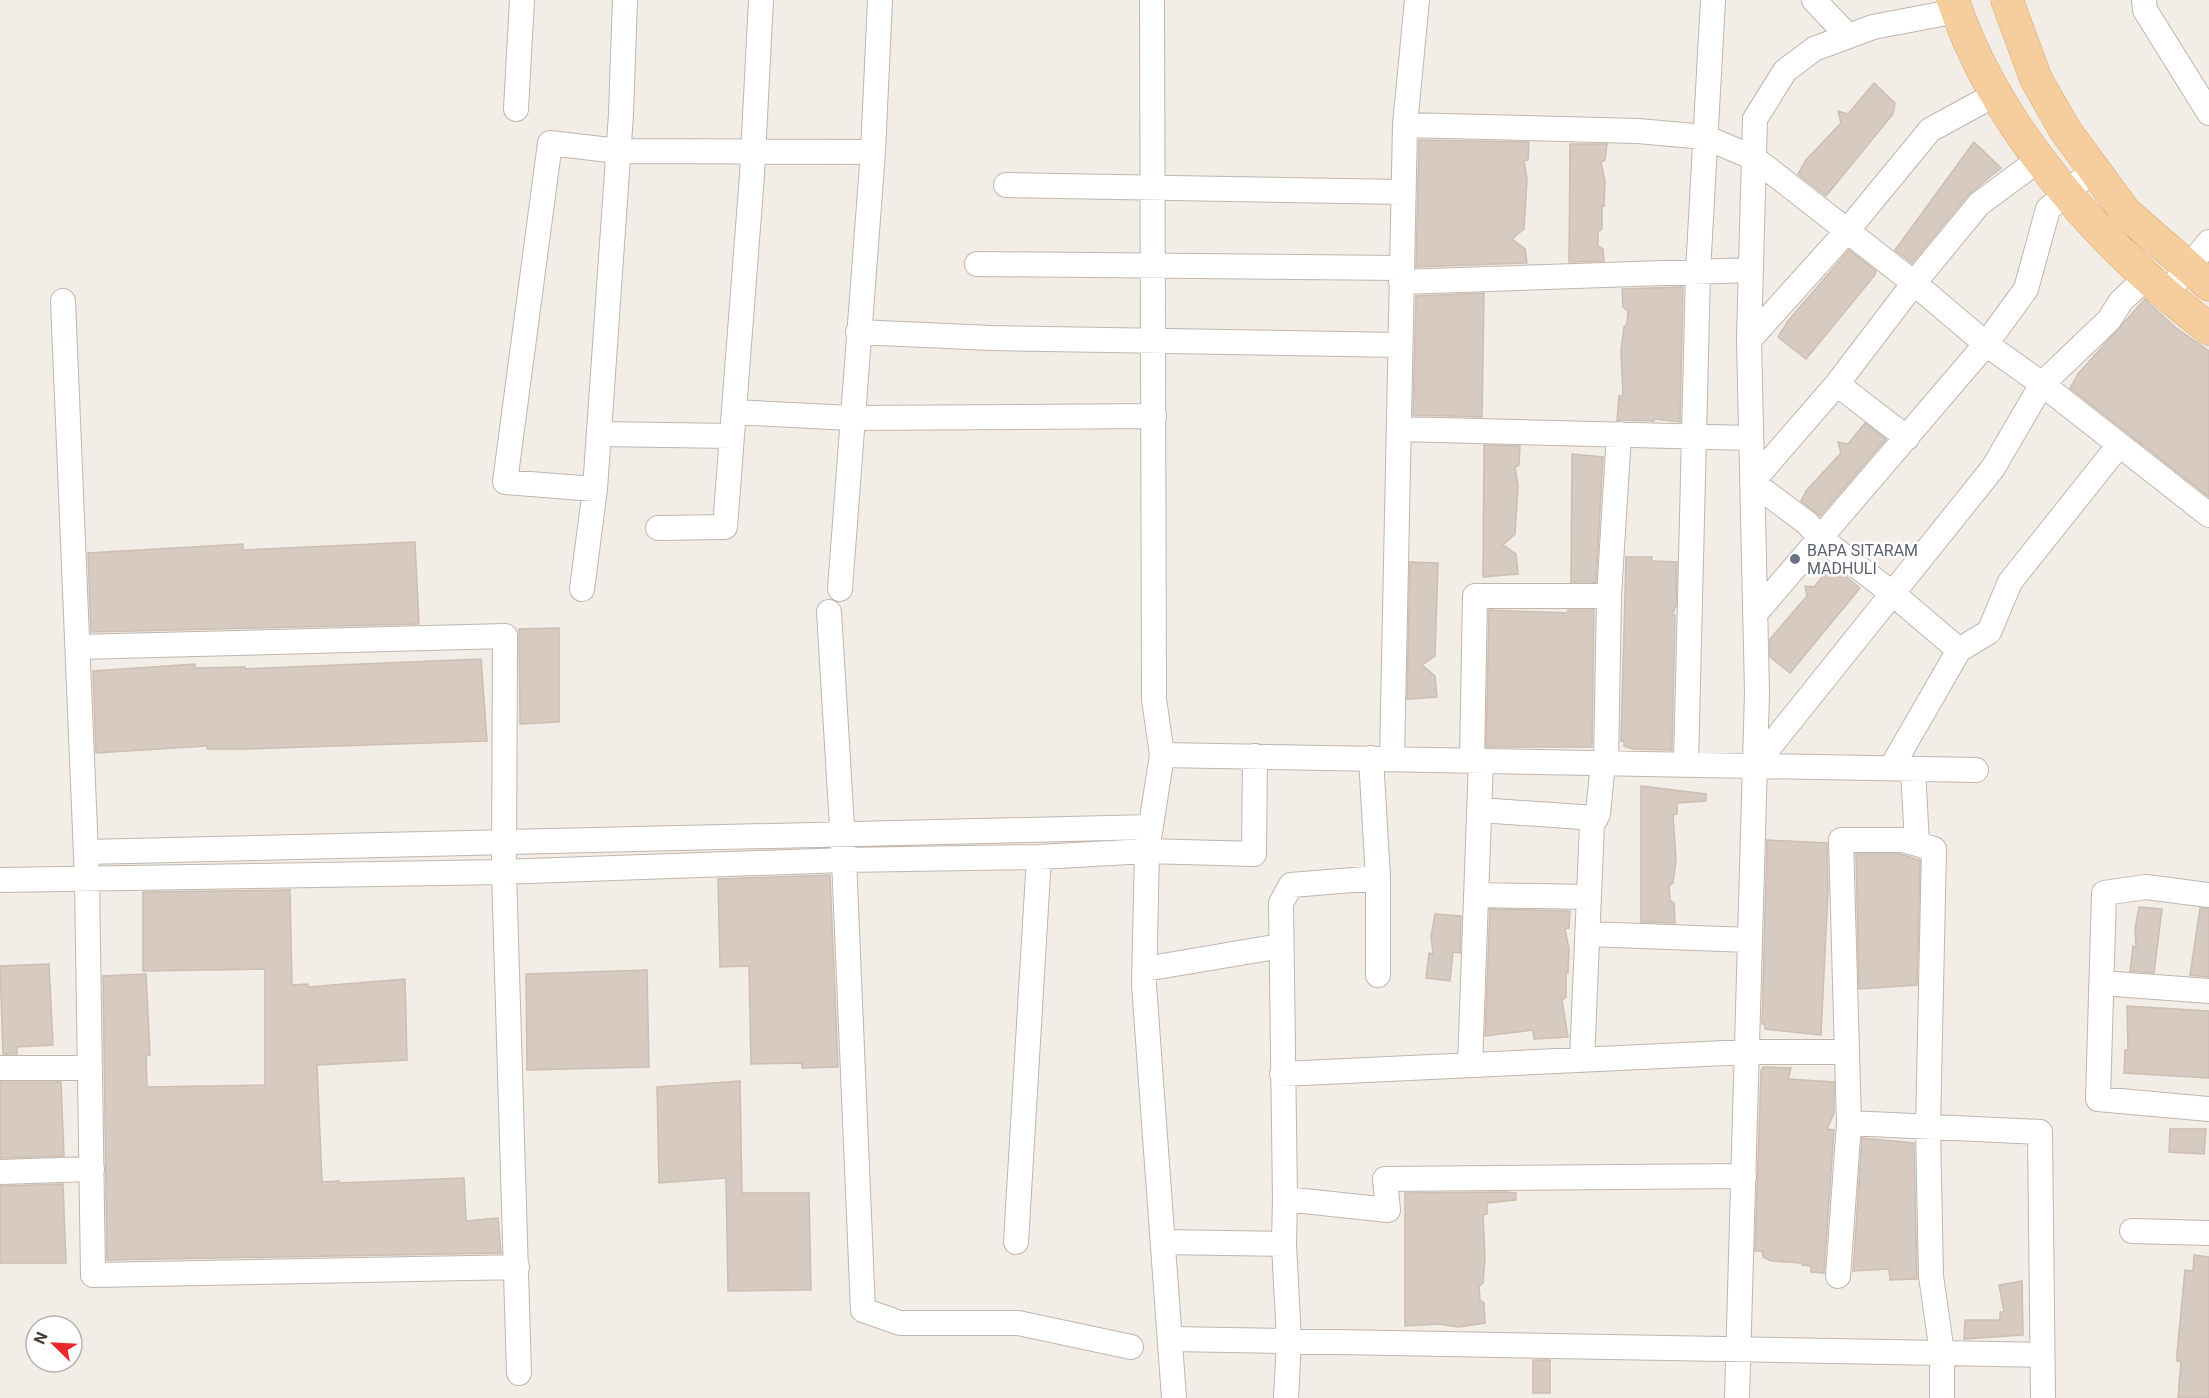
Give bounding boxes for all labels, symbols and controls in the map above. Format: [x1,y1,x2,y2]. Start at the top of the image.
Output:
place label: BAPA SITARAM MADHULI [1807,541,1918,578]
marker: BAPA SITARAM MADHULI [1788,552,1802,566]
north arrow [24,1314,84,1374]
text: N [30,1329,52,1347]

